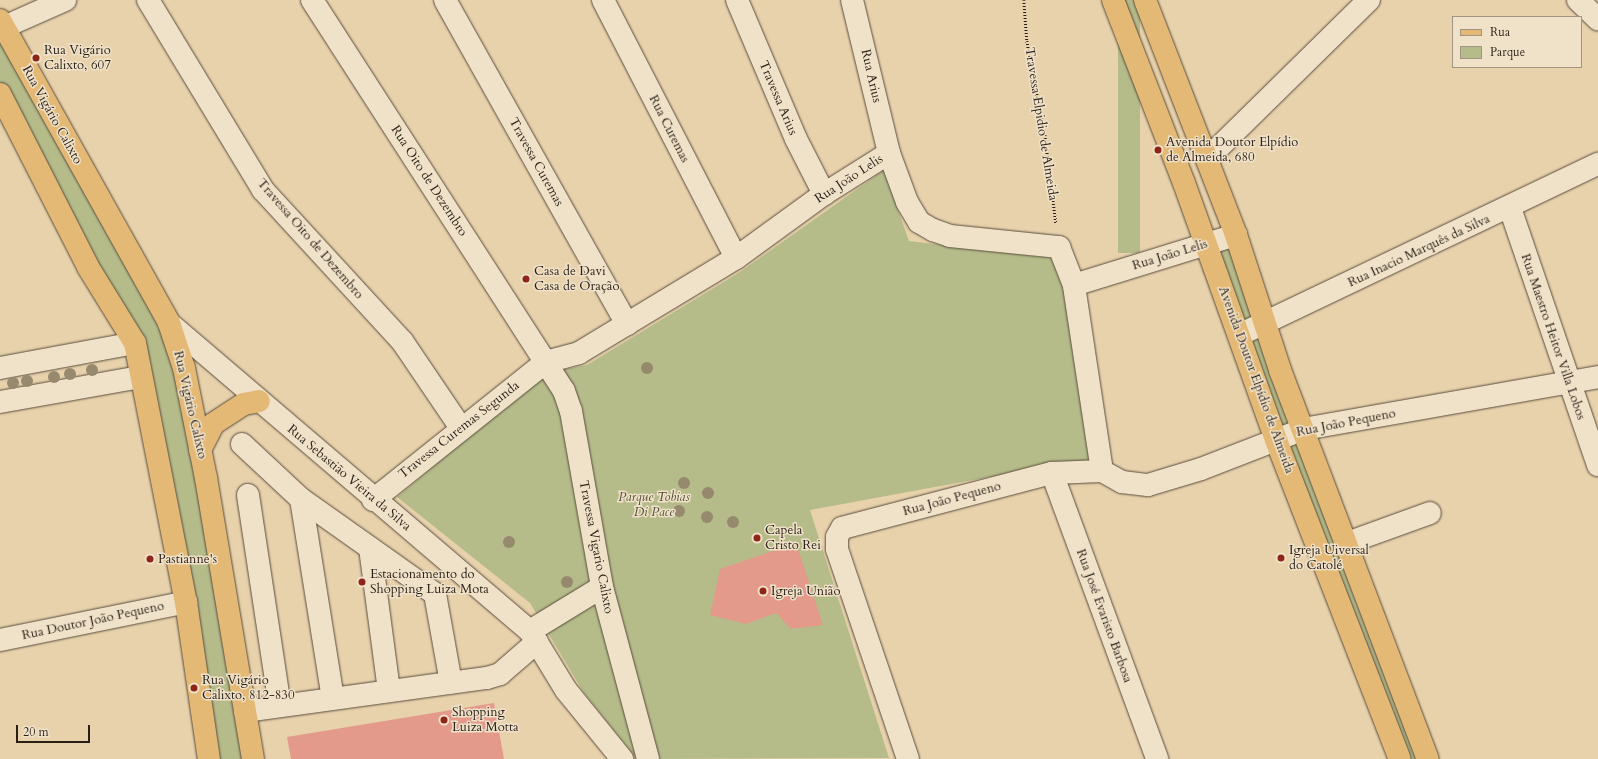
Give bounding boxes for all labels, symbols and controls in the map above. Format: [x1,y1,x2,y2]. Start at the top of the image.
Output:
legend [1452,16,1582,68]
text: Rua [1490,24,1510,40]
place label: Rua Vigário Calixto, 607 [44,43,111,74]
text: Parque [1490,44,1525,60]
street label: Travessa Elpidio de Almeida [1021,46,1061,202]
street label: Rua Arius [857,48,885,104]
marker: Rua Vigário Calixto, 607 [31,53,41,63]
street label: Travessa Arius [755,58,801,138]
street label: Rua Vigário Calixto [18,63,86,167]
street label: Rua Curemas [645,93,693,165]
street label: Travessa Curemas [505,115,567,209]
street label: Rua Oito de Dezembro [387,123,471,239]
place label: Avenida Doutor Elpídio de Almeida, 680 [1166,135,1298,166]
marker: Avenida Doutor Elpídio de Almeida, 680 [1153,145,1163,155]
street label: Rua João Lelis [812,151,886,207]
street label: Travessa Oito de Dezembro [254,176,366,302]
street label: Rua Inacio Marquês da Silva [1345,211,1493,291]
street label: Rua João Lelis [1130,236,1210,274]
street label: Rua Maestro Heitor Villa Lobos [1517,252,1589,422]
place label: Casa de Davi Casa de Oração [534,264,620,295]
marker: Casa de Davi Casa de Oração [521,274,531,284]
street label: Avenida Doutor Elpídio de Almeida [1215,284,1297,476]
street label: Rua Vigário Calixto [170,349,210,461]
street label: Travessa Curemas Segunda [395,378,523,482]
street label: Rua João Pequeno [1295,406,1397,440]
street label: Rua Sebastião Vieira da Silva [284,422,414,534]
street label: Rua João Pequeno [901,478,1003,520]
street label: Travessa Vigario Calixto [575,479,617,615]
park label: Parque Tobias Di Pace [618,490,690,521]
place label: Capela Cristo Rei [765,523,821,554]
marker: Capela Cristo Rei [752,533,762,543]
place label: Igreja Uiversal do Catolé [1289,543,1369,574]
street label: Rua José Evaristo Barbosa [1073,547,1135,685]
place label: Pastianne's [158,551,217,567]
marker: Igreja Uiversal do Catolé [1276,553,1286,563]
marker: Pastianne's [145,554,155,564]
place label: Estacionamento do Shopping Luiza Mota [370,567,489,598]
marker: Estacionamento do Shopping Luiza Mota [357,577,367,587]
place label: Igreja União [771,583,840,599]
marker: Igreja União [758,586,768,596]
street label: Rua Doutor João Pequeno [20,598,166,644]
place label: Rua Vigário Calixto, 812-830 [202,673,295,704]
marker: Rua Vigário Calixto, 812-830 [189,683,199,693]
place label: Shopping Luiza Motta [452,705,519,736]
marker: Shopping Luiza Motta [439,715,449,725]
scale bar [18,717,92,743]
text: 20 m [23,724,49,740]

